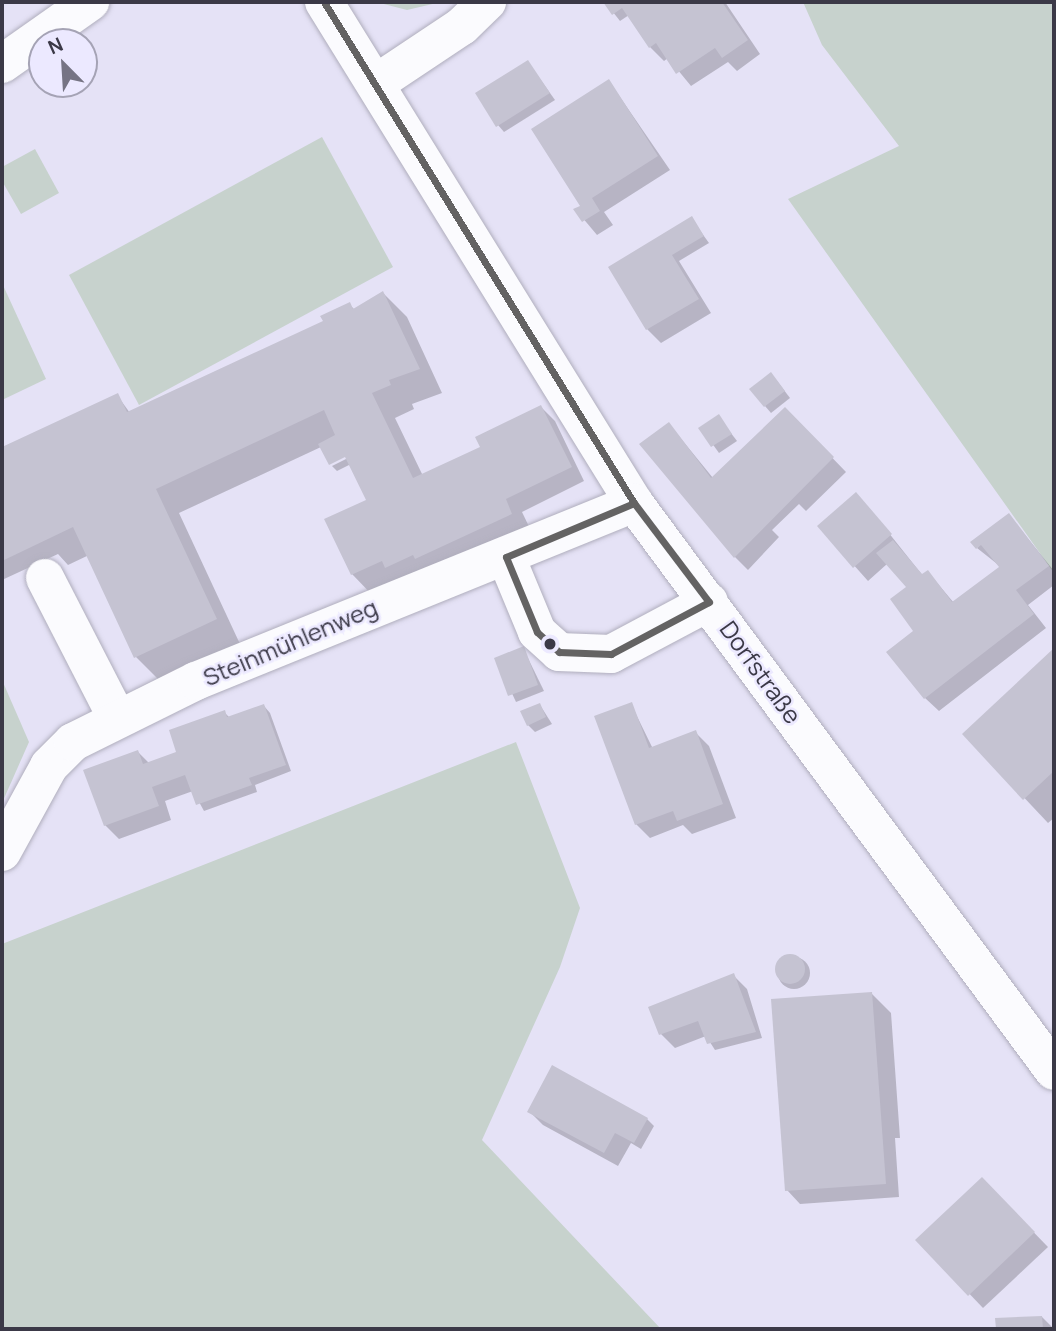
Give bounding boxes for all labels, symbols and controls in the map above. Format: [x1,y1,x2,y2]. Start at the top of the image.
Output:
north arrow [28,28,98,98]
text: N [44,31,67,60]
street label: Steinmühlenweg [199,592,381,692]
street label: Dorfstraße [714,615,808,729]
unlabelled marker [543,637,557,651]

